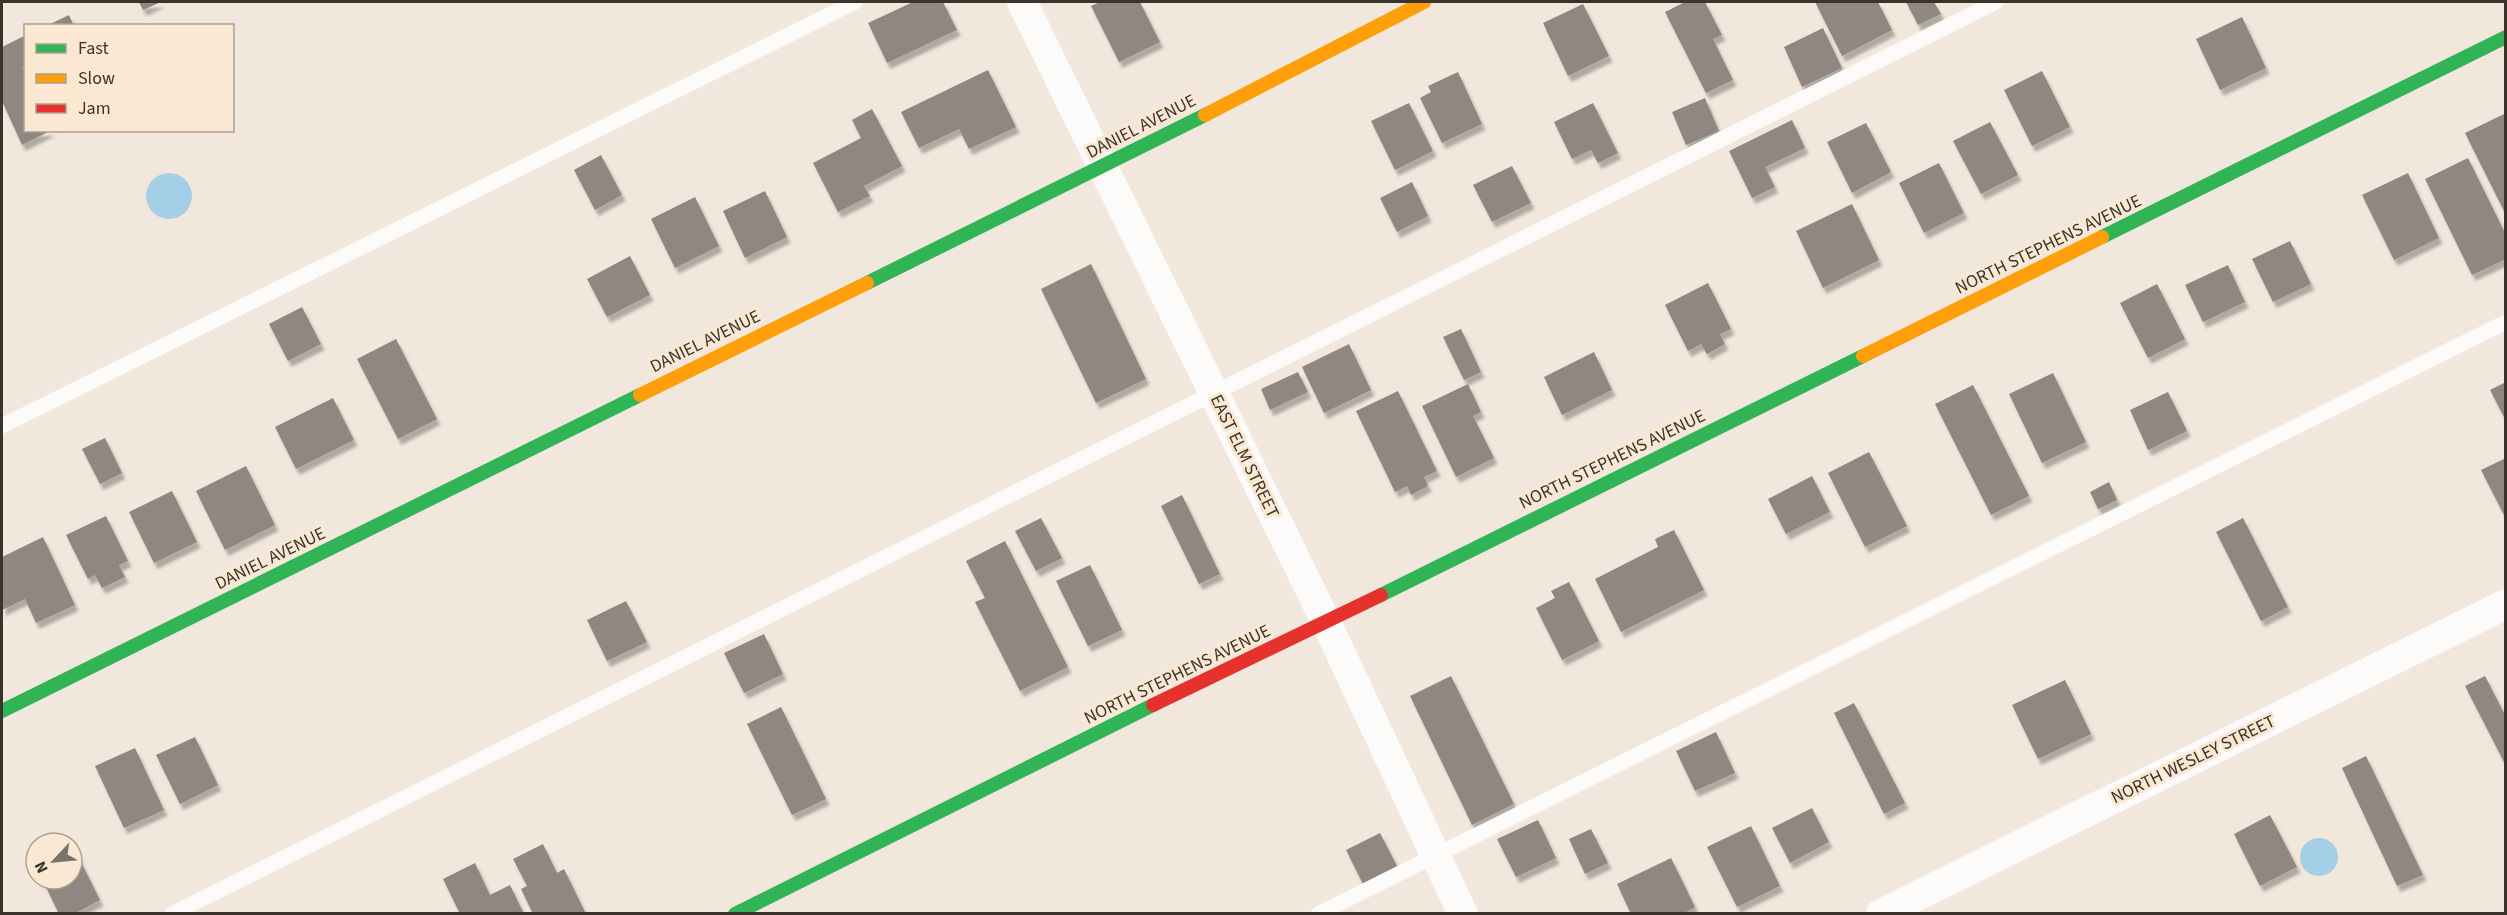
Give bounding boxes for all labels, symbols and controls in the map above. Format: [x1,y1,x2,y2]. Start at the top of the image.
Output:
legend [24,24,234,132]
text: Fast [78,36,109,61]
text: Slow [78,66,115,91]
street label: DANIEL AVENUE [1082,88,1200,165]
text: Jam [78,96,111,121]
street label: NORTH STEPHENS AVENUE [1951,188,2145,300]
street label: DANIEL AVENUE [646,304,765,379]
street label: EAST ELM STREET [1204,390,1285,522]
street label: NORTH STEPHENS AVENUE [1515,403,1709,515]
street label: DANIEL AVENUE [211,521,330,596]
street label: NORTH STEPHENS AVENUE [1080,618,1274,730]
street label: NORTH WESLEY STREET [2107,709,2280,810]
north arrow [24,831,84,891]
text: N [29,858,54,877]

